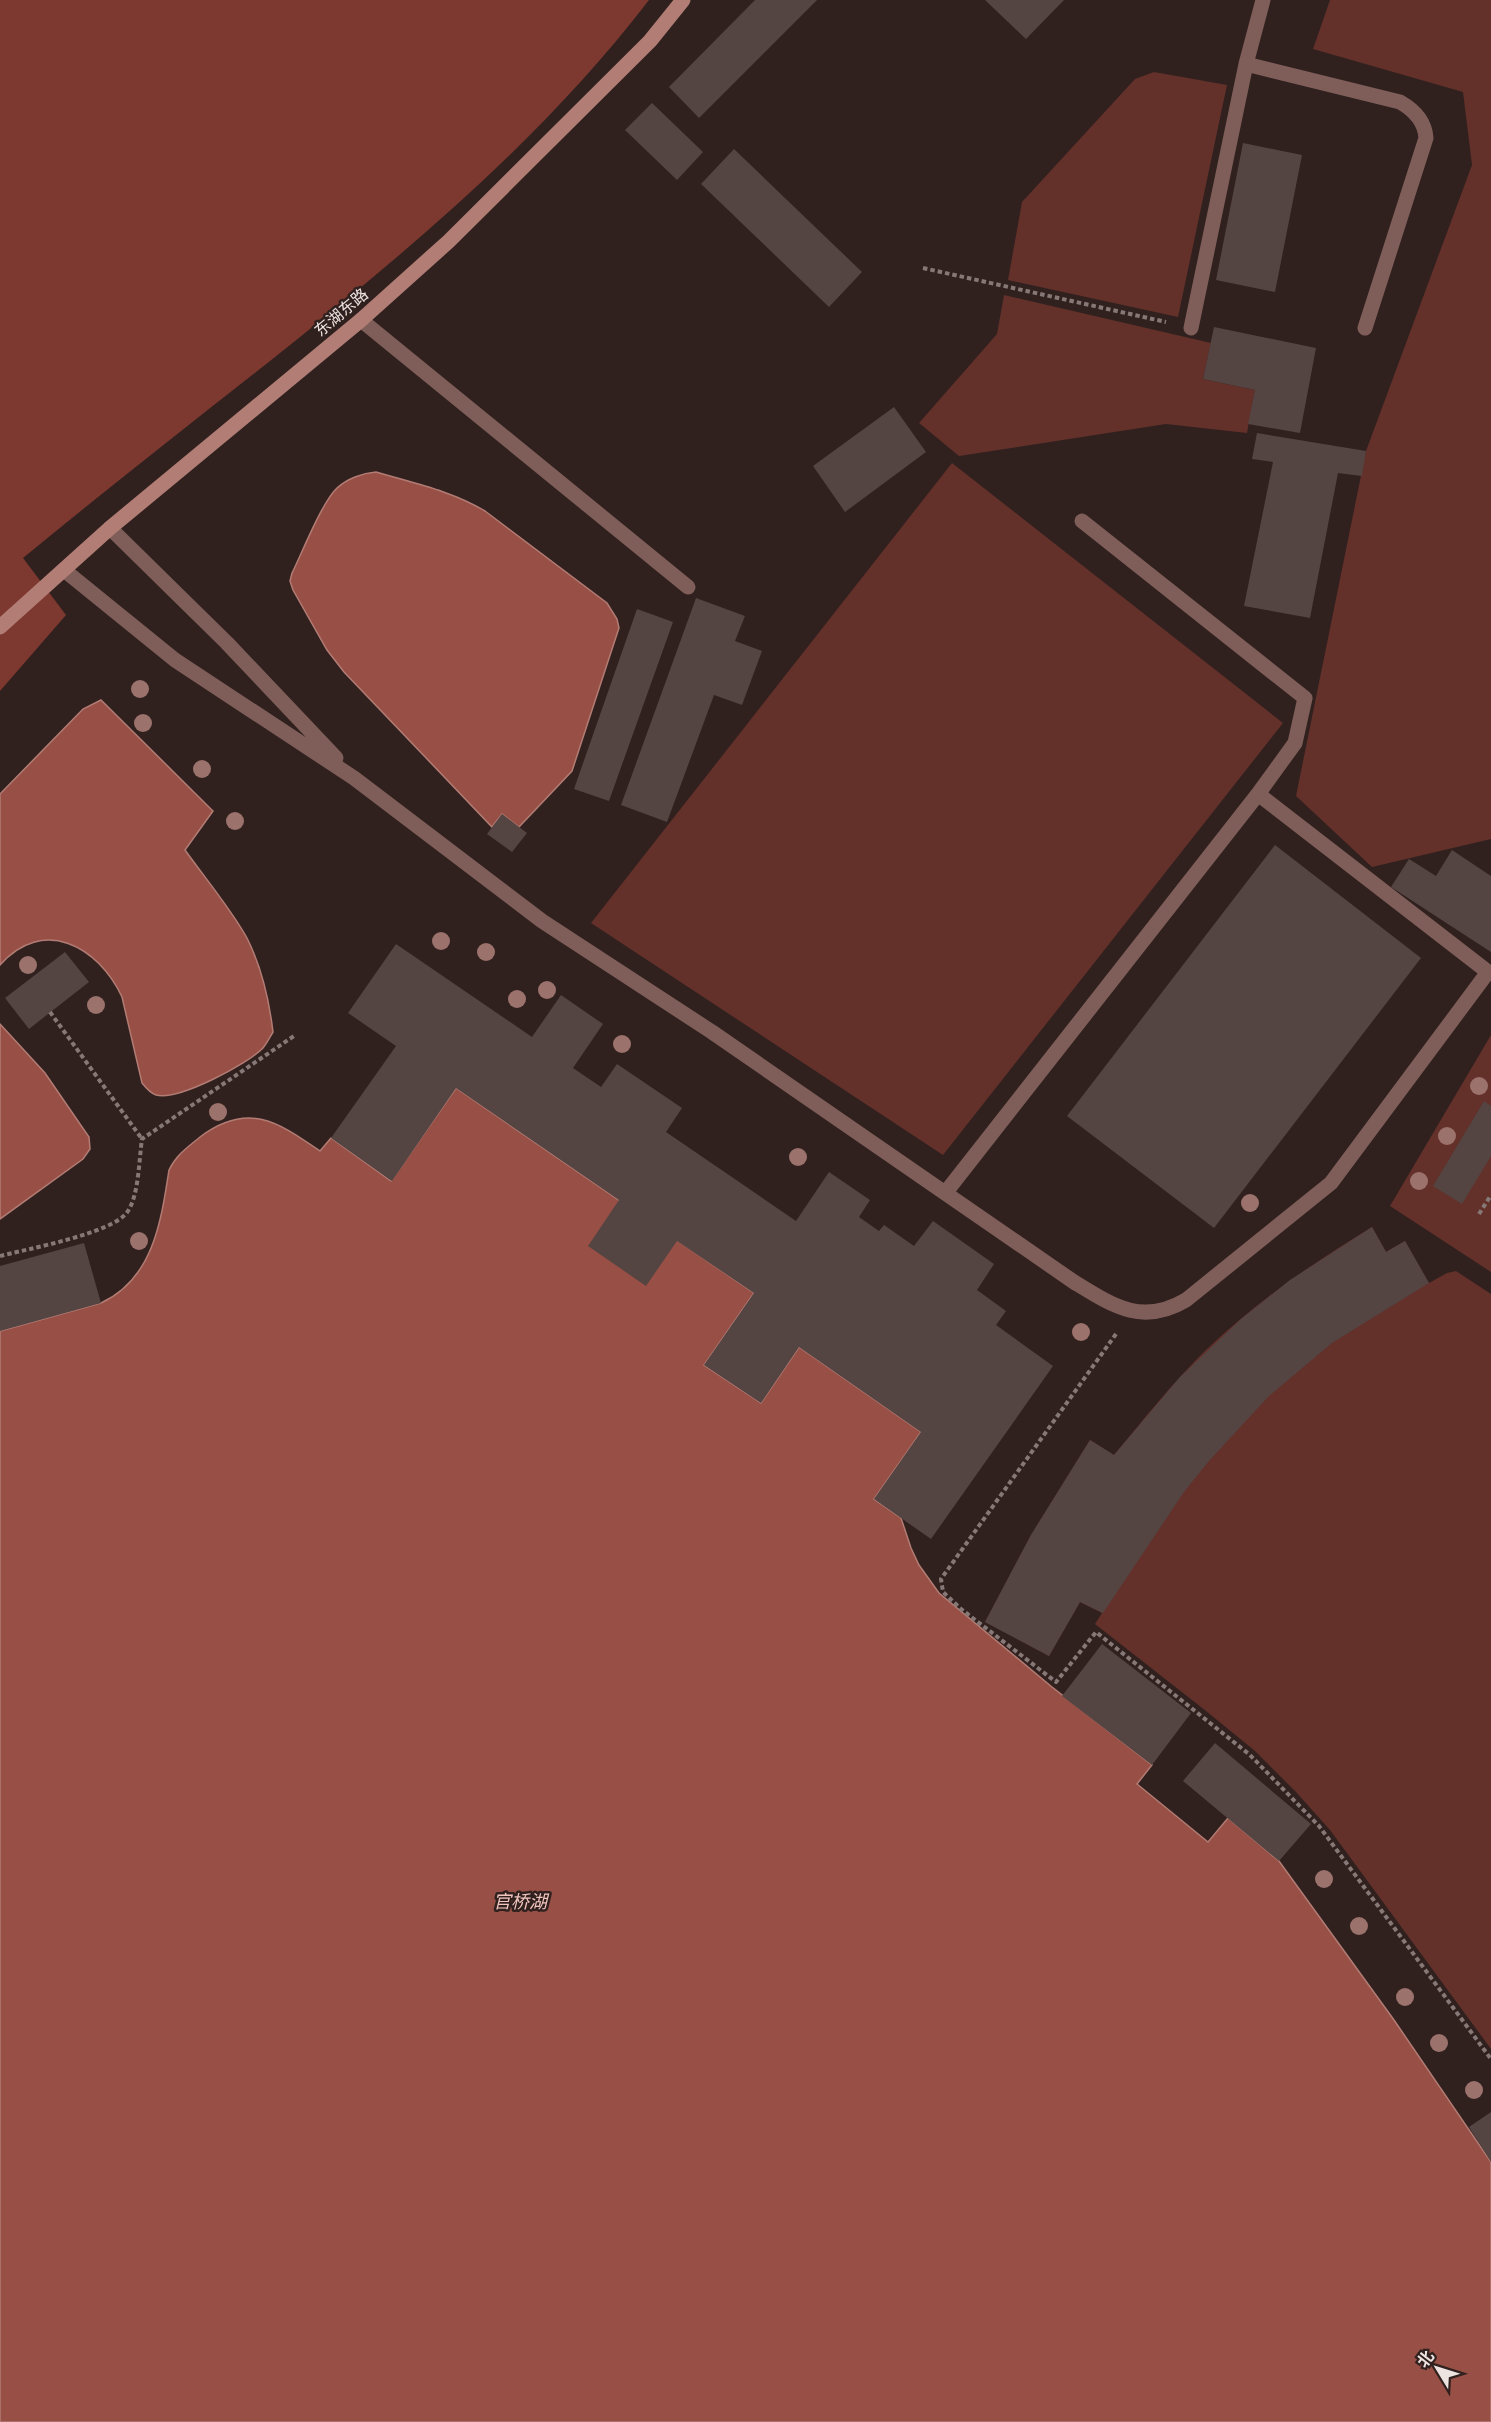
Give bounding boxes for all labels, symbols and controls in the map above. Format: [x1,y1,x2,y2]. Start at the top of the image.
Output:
street label: 东湖东路 [311,285,371,339]
water label: 官桥湖 [493,1892,550,1912]
north arrow [1407,2338,1467,2398]
text: 北 [1414,2348,1437,2371]

